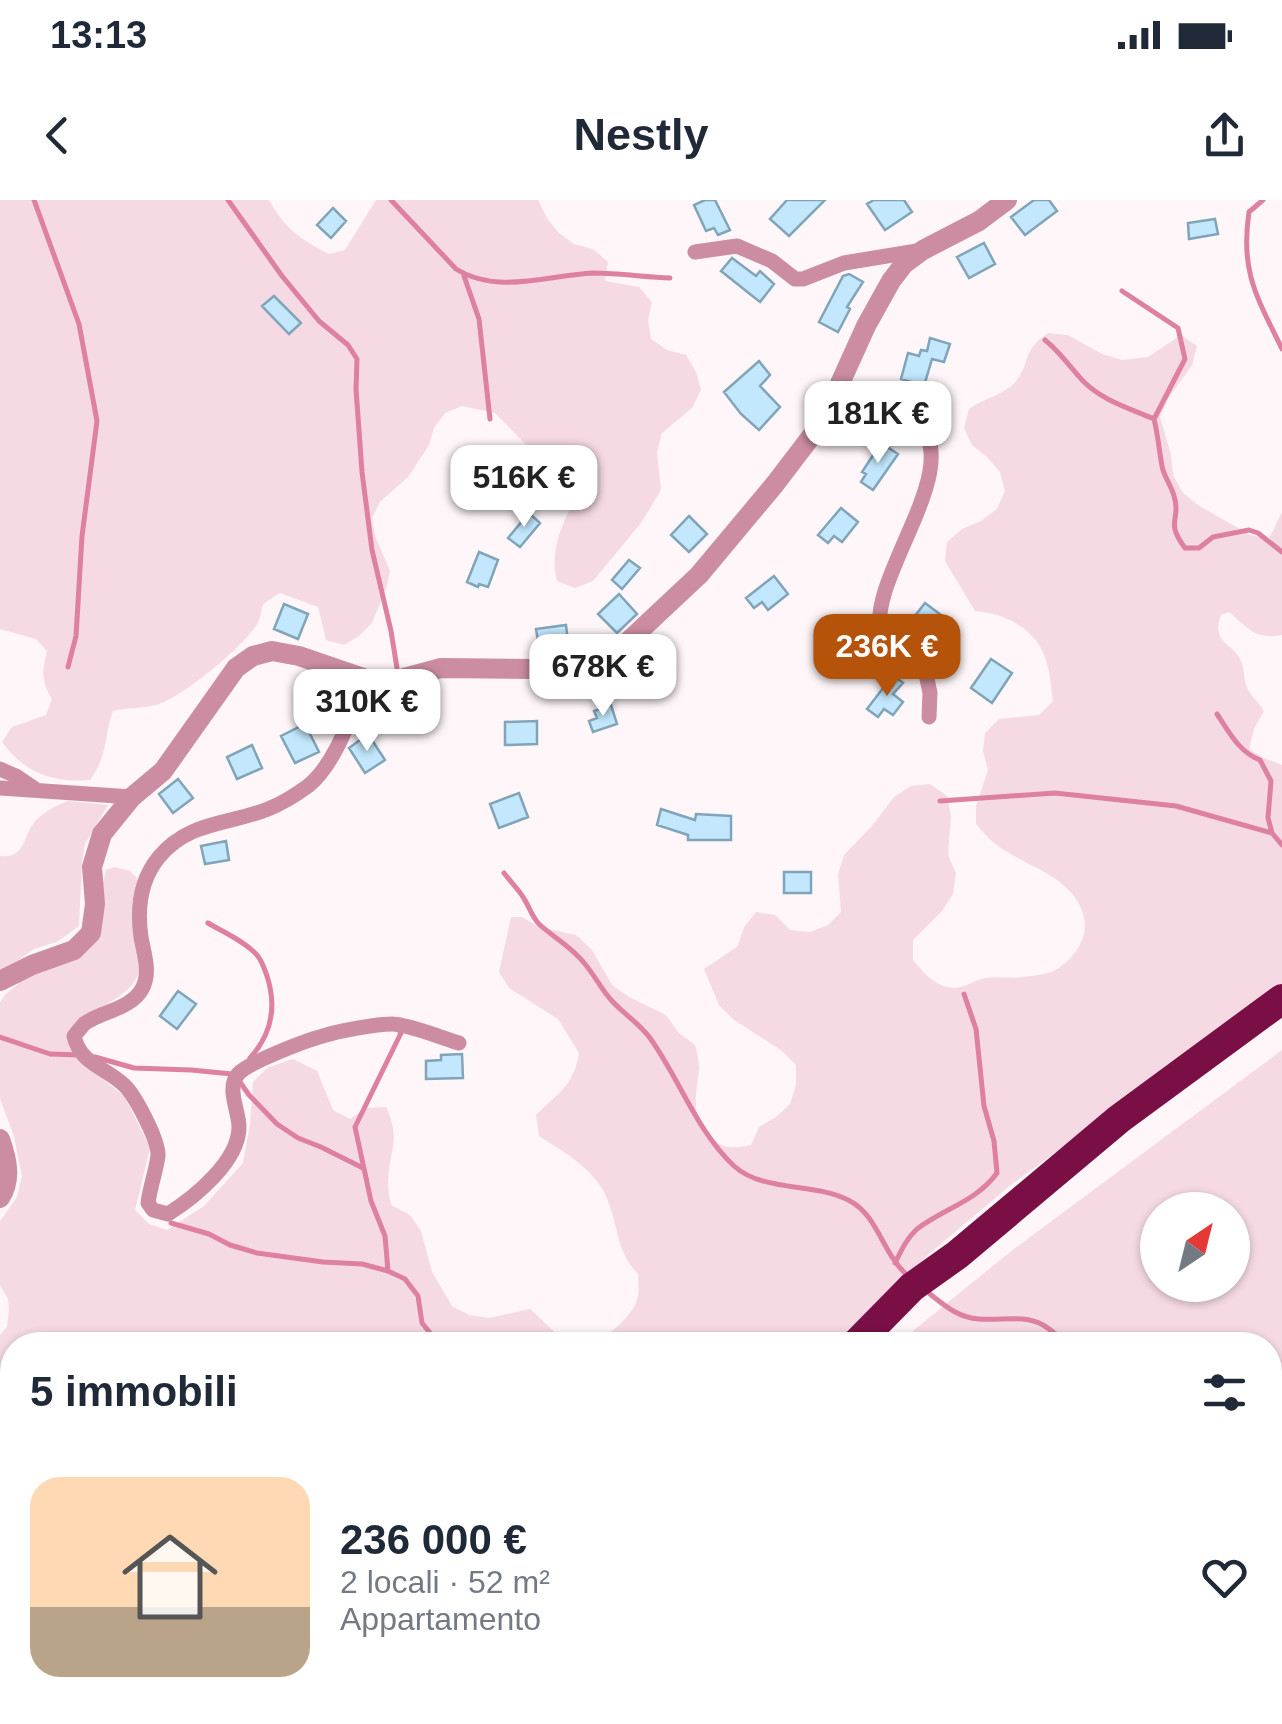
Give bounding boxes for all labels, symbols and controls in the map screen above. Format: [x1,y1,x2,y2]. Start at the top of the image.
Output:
text: 13:13 [50,14,147,56]
icon: back [30,108,85,163]
icon: share [1197,108,1252,163]
text: Nestly [573,109,709,160]
pin: 181K € [797,381,959,466]
text: 181K € [826,395,930,431]
pin: 516K € [443,445,605,530]
text: 516K € [472,459,576,495]
pin: 236K € [806,614,968,699]
text: 236K € [835,628,939,664]
pin: 678K € [522,634,684,719]
text: 678K € [551,648,655,684]
pin: 310K € [286,669,448,754]
text: 310K € [315,683,419,719]
north arrow [1140,1192,1250,1302]
map controls [1140,1192,1250,1302]
icon: filters [1197,1365,1252,1420]
text: 5 immobili [30,1368,238,1415]
text: 236 000 € [340,1516,527,1563]
icon: home [110,1517,230,1637]
icon: heart [1197,1550,1252,1605]
text: 2 locali · 52 m² [340,1564,550,1600]
text: Appartamento [340,1601,541,1637]

